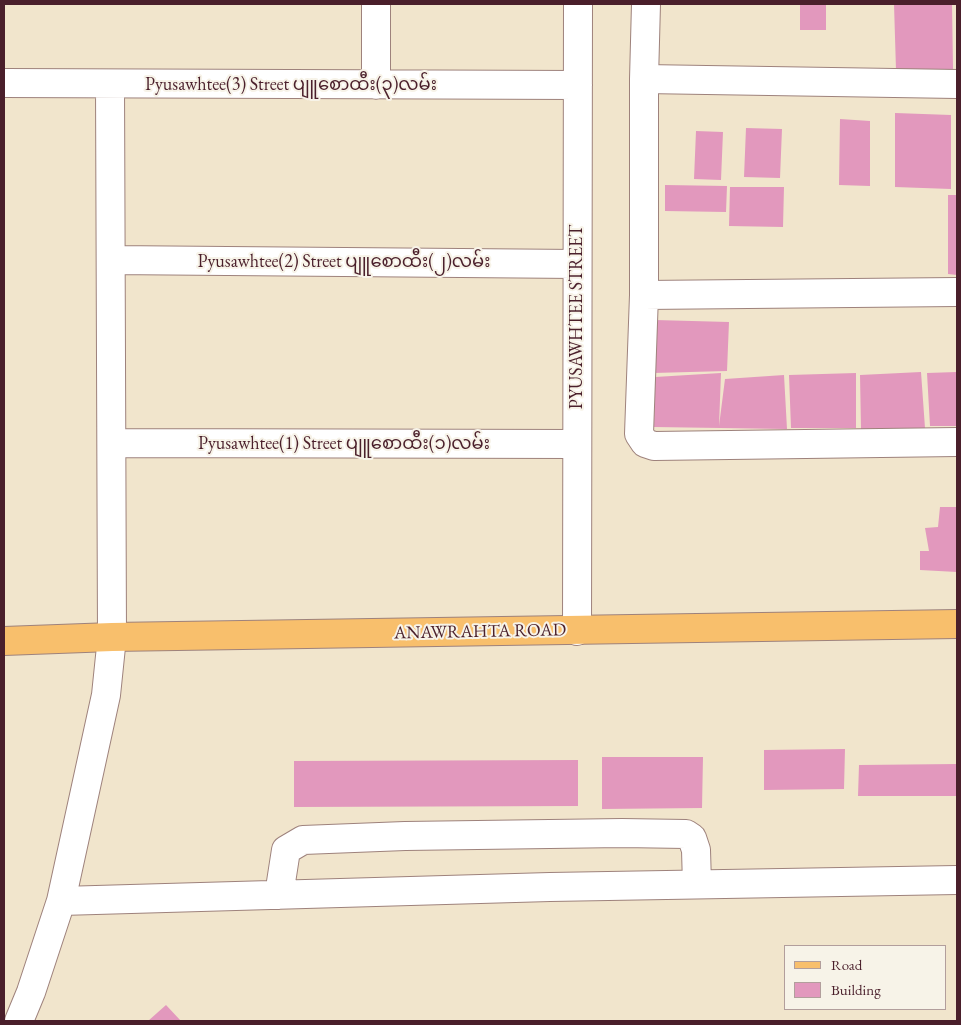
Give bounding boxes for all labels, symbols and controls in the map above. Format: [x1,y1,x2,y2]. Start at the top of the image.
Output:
street label: Pyusawhtee(3) Street ပျူစောထီး(၃)လမ်း [145,74,437,96]
street label: PYUSAWHTEE STREET [566,225,588,409]
street label: Pyusawhtee(2) Street ပျူစောထီး(၂)လမ်း [198,251,490,273]
street label: Pyusawhtee(1) Street ပျူစောထီး(၁)လမ်း [198,433,490,455]
street label: ANAWRAHTA ROAD [394,620,566,644]
legend [784,945,946,1010]
text: Road [831,955,862,974]
text: Building [831,980,881,999]

